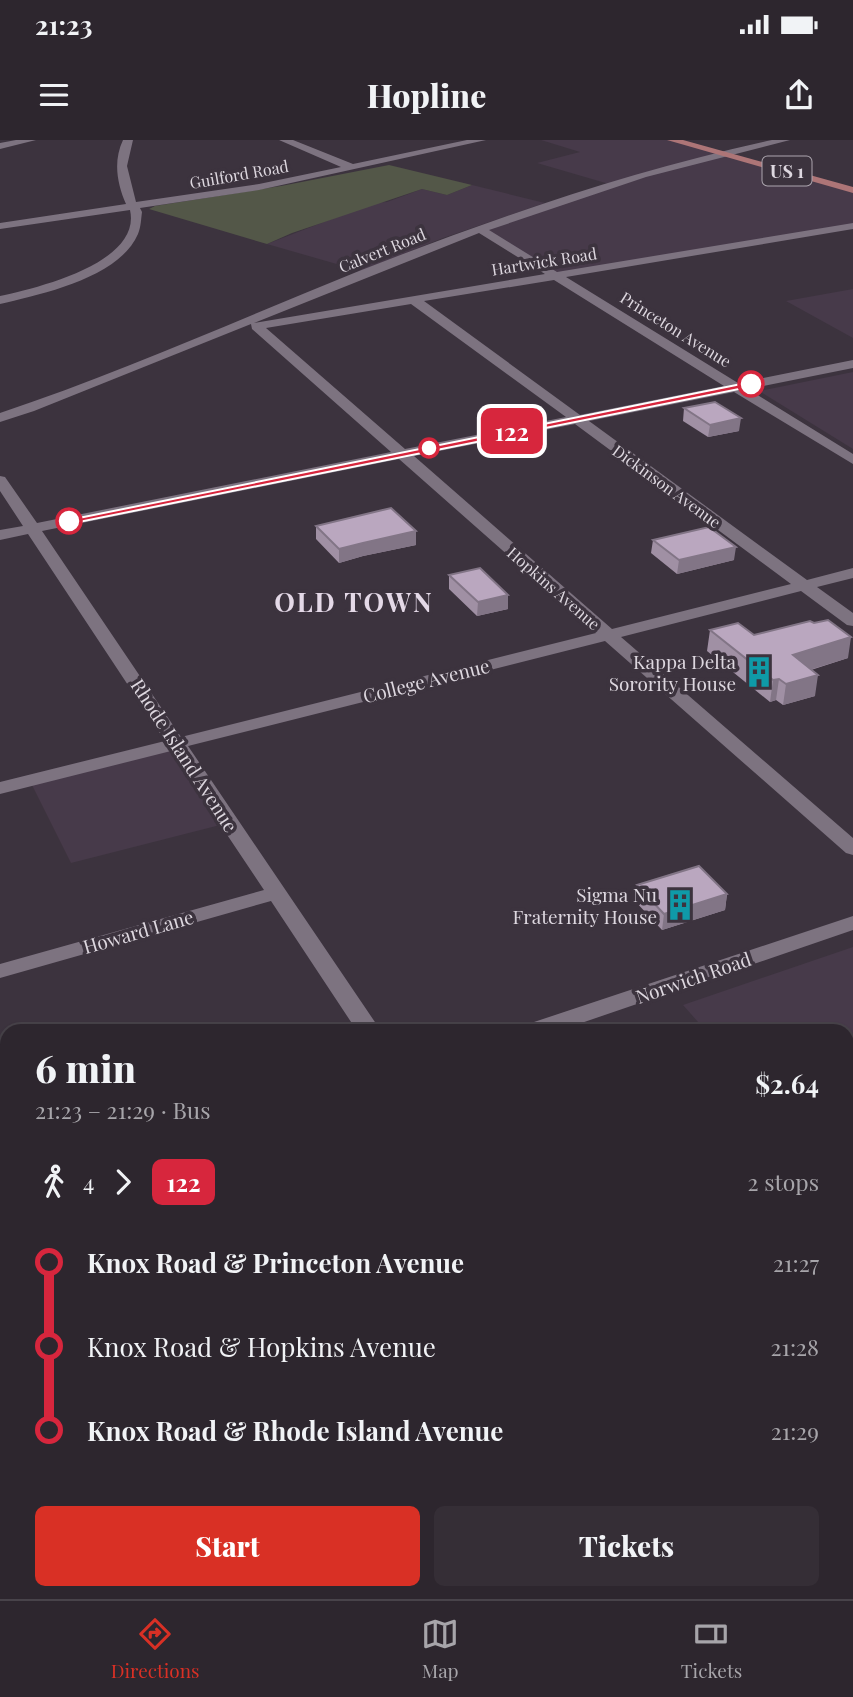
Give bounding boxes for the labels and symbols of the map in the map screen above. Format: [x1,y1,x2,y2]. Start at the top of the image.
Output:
street label: Guilford Road [188,155,290,193]
road number: US 1 [762,156,812,186]
street label: Calvert Road [335,223,429,277]
street label: Hartwick Road [490,242,598,280]
street label: Princeton Avenue [617,286,735,372]
unlabelled marker [738,371,764,397]
line badge: 122 [472,408,552,454]
unlabelled marker [419,438,439,458]
street label: Dickinson Avenue [609,440,725,532]
unlabelled marker [56,508,82,534]
street label: Hopkins Avenue [503,542,605,634]
district label: OLD TOWN [274,584,434,619]
place label: Kappa Delta Sorority House [609,648,737,696]
street label: College Avenue [360,652,492,708]
building icon: Kappa Delta Sorority House [742,655,776,689]
street label: Rhode Island Avenue [126,673,244,837]
place label: Sigma Nu Fraternity House [512,881,657,929]
building icon: Sigma Nu Fraternity House [663,888,697,922]
street label: Howard Lane [80,903,196,959]
street label: Norwich Road [632,945,754,1009]

